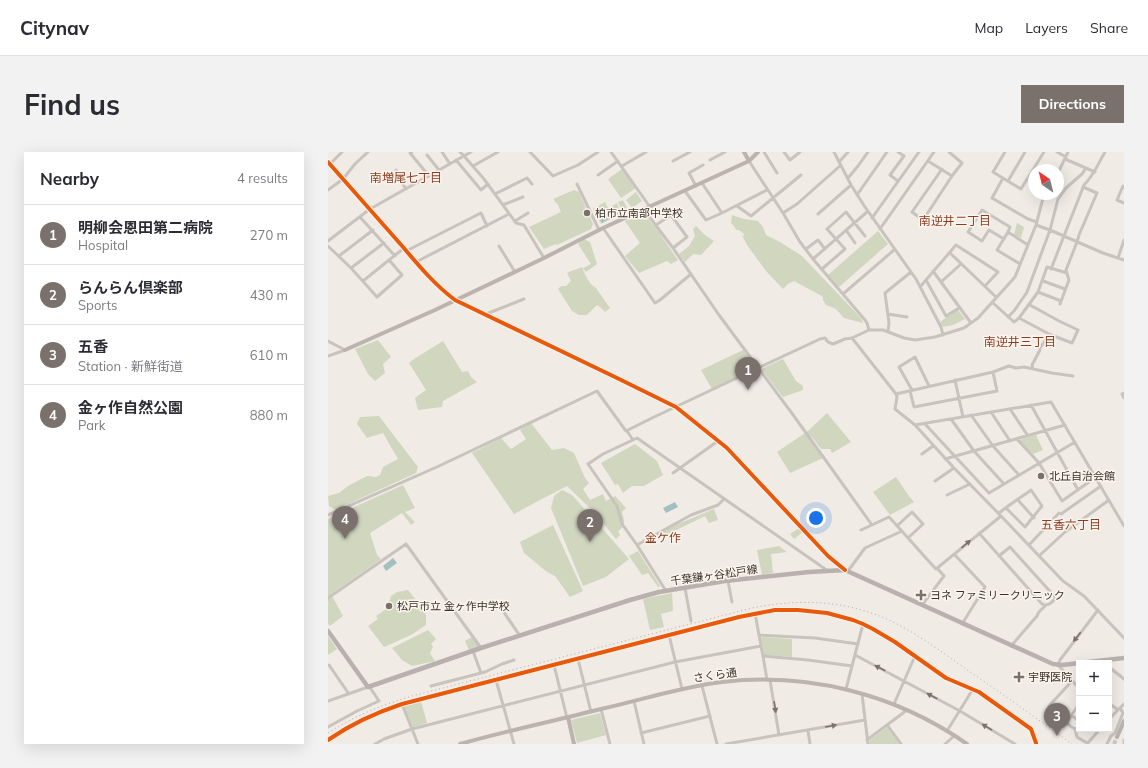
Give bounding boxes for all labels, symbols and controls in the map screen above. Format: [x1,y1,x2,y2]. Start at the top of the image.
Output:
text: Citynav [20,16,89,40]
text: Map [974,19,1003,37]
text: Layers [1025,19,1068,37]
text: Share [1090,19,1128,37]
button: Directions [1021,85,1124,123]
text: Find us [24,87,120,122]
north arrow [1028,164,1064,200]
text: Nearby [40,168,99,189]
text: 4 results [237,170,288,186]
district label: 南増尾七丁目 [370,170,442,185]
place label: 柏市立南部中学校 [595,206,683,220]
marker: 柏市立南部中学校 [582,208,592,218]
district label: 南逆井二丁目 [919,213,991,228]
text: 明柳会恩田第二病院 [78,218,213,237]
text: 1 [49,227,57,243]
text: 270 m [250,227,288,243]
text: Hospital [78,237,128,253]
text: らんらん倶楽部 [78,278,183,297]
text: 2 [49,287,57,303]
text: 430 m [250,287,288,303]
text: Sports [78,297,117,313]
district label: 南逆井三丁目 [984,334,1056,349]
text: 五香 [78,337,108,356]
text: 3 [49,347,57,363]
text: 610 m [250,347,288,363]
pin: 1 [735,357,761,390]
text: Station · 新鮮街道 [78,358,183,374]
text: 金ヶ作自然公園 [78,398,183,417]
text: 4 [49,407,57,423]
text: 880 m [250,407,288,423]
text: Park [78,417,105,433]
place label: 北丘自治会館 [1049,469,1115,483]
marker: 北丘自治会館 [1036,471,1046,481]
pin: 4 [332,506,358,539]
your location [806,508,826,528]
pin: 2 [577,509,603,542]
district label: 五香六丁目 [1041,517,1101,532]
district label: 金ケ作 [645,530,681,545]
one-way arrow [961,539,972,548]
street label: 千葉鎌ヶ谷松戸線 [669,562,759,588]
place label: ヨネ ファミリークリニック [930,588,1065,602]
marker: ヨネ ファミリークリニック [915,589,927,601]
place label: 松戸市立 金ヶ作中学校 [397,599,510,613]
marker: 松戸市立 金ヶ作中学校 [384,601,394,611]
one-way arrow [1073,632,1081,643]
map controls [1076,660,1112,732]
button: + [1076,660,1112,696]
street label: さくら通 [692,665,738,685]
one-way arrow [874,665,885,671]
place label: 宇野医院 [1028,670,1072,684]
marker: 宇野医院 [1013,671,1025,683]
one-way arrow [926,692,938,699]
button: − [1076,696,1112,732]
one-way arrow [772,701,778,714]
pin: 3 [1044,703,1070,736]
one-way arrow [825,723,837,729]
one-way arrow [981,724,993,731]

